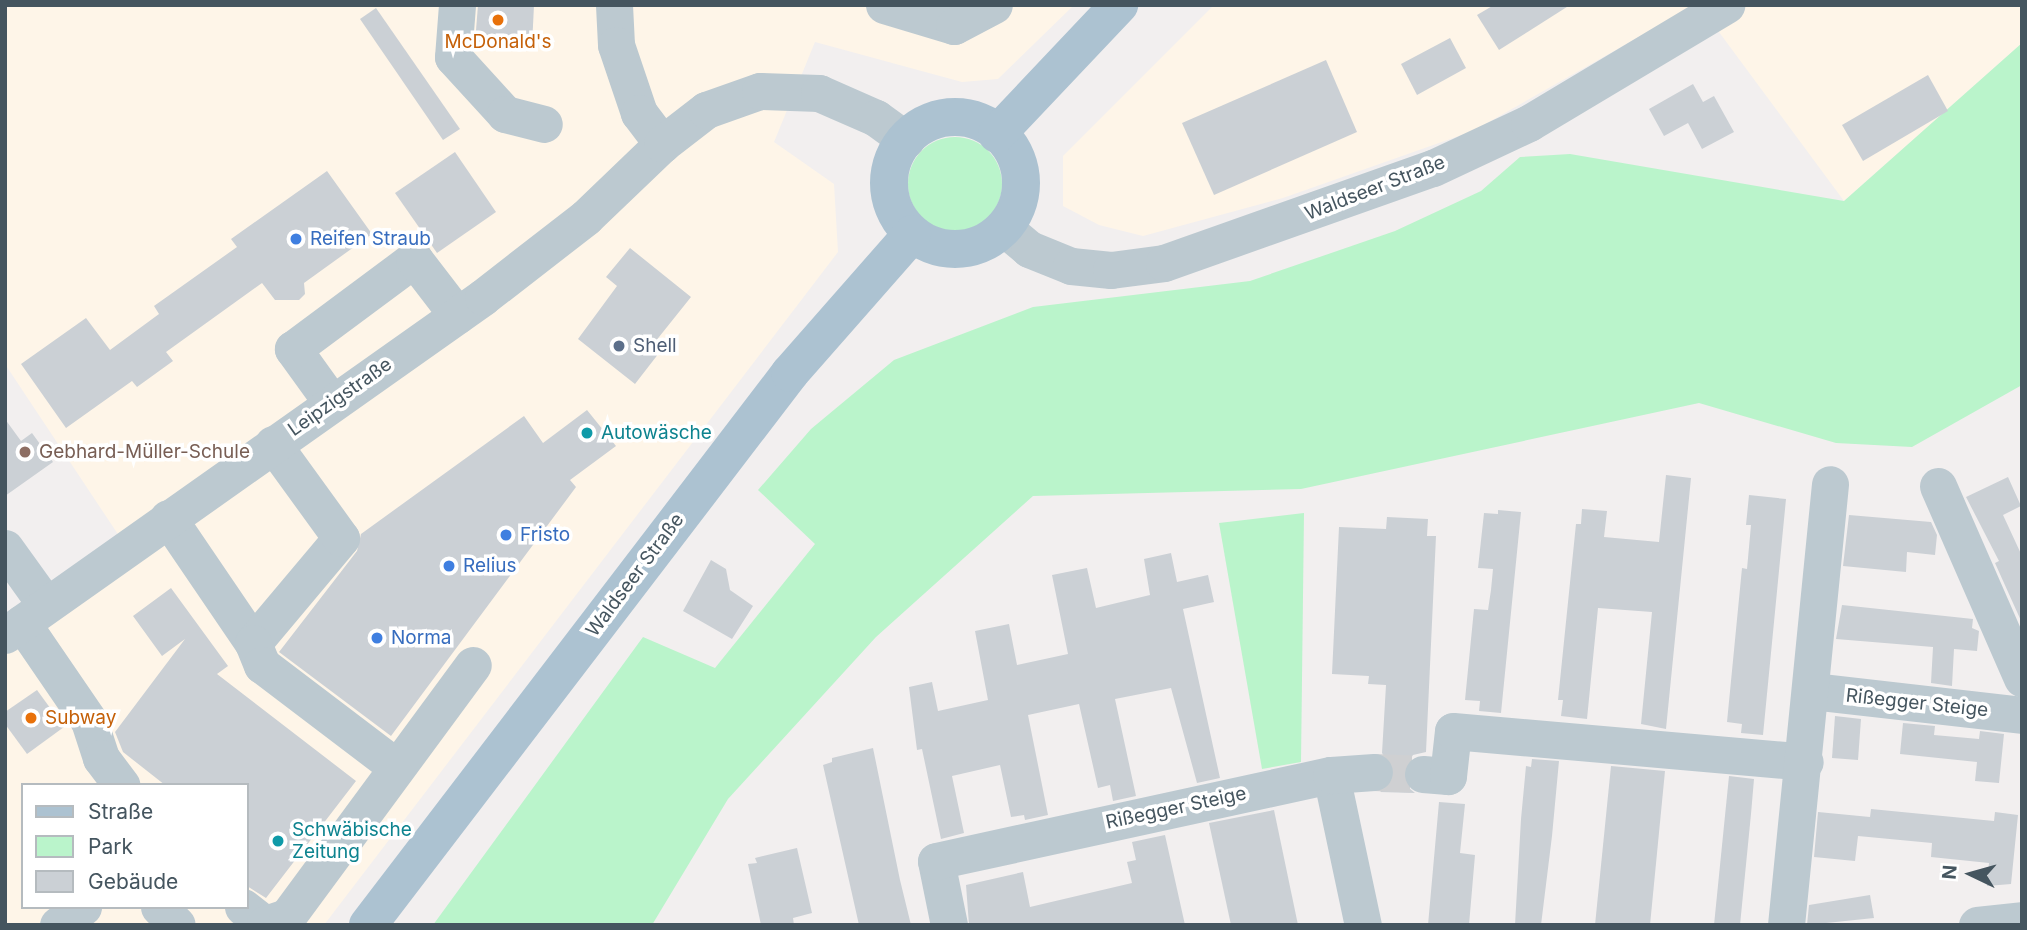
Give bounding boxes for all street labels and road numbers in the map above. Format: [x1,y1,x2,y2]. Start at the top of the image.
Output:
street label: Waldseer Straße [1302,151,1448,225]
street label: Leipzigstraße [284,353,396,441]
street label: Waldseer Straße [581,509,689,641]
street label: Rißegger Steige [1845,684,1989,722]
street label: Rißegger Steige [1104,782,1248,834]

